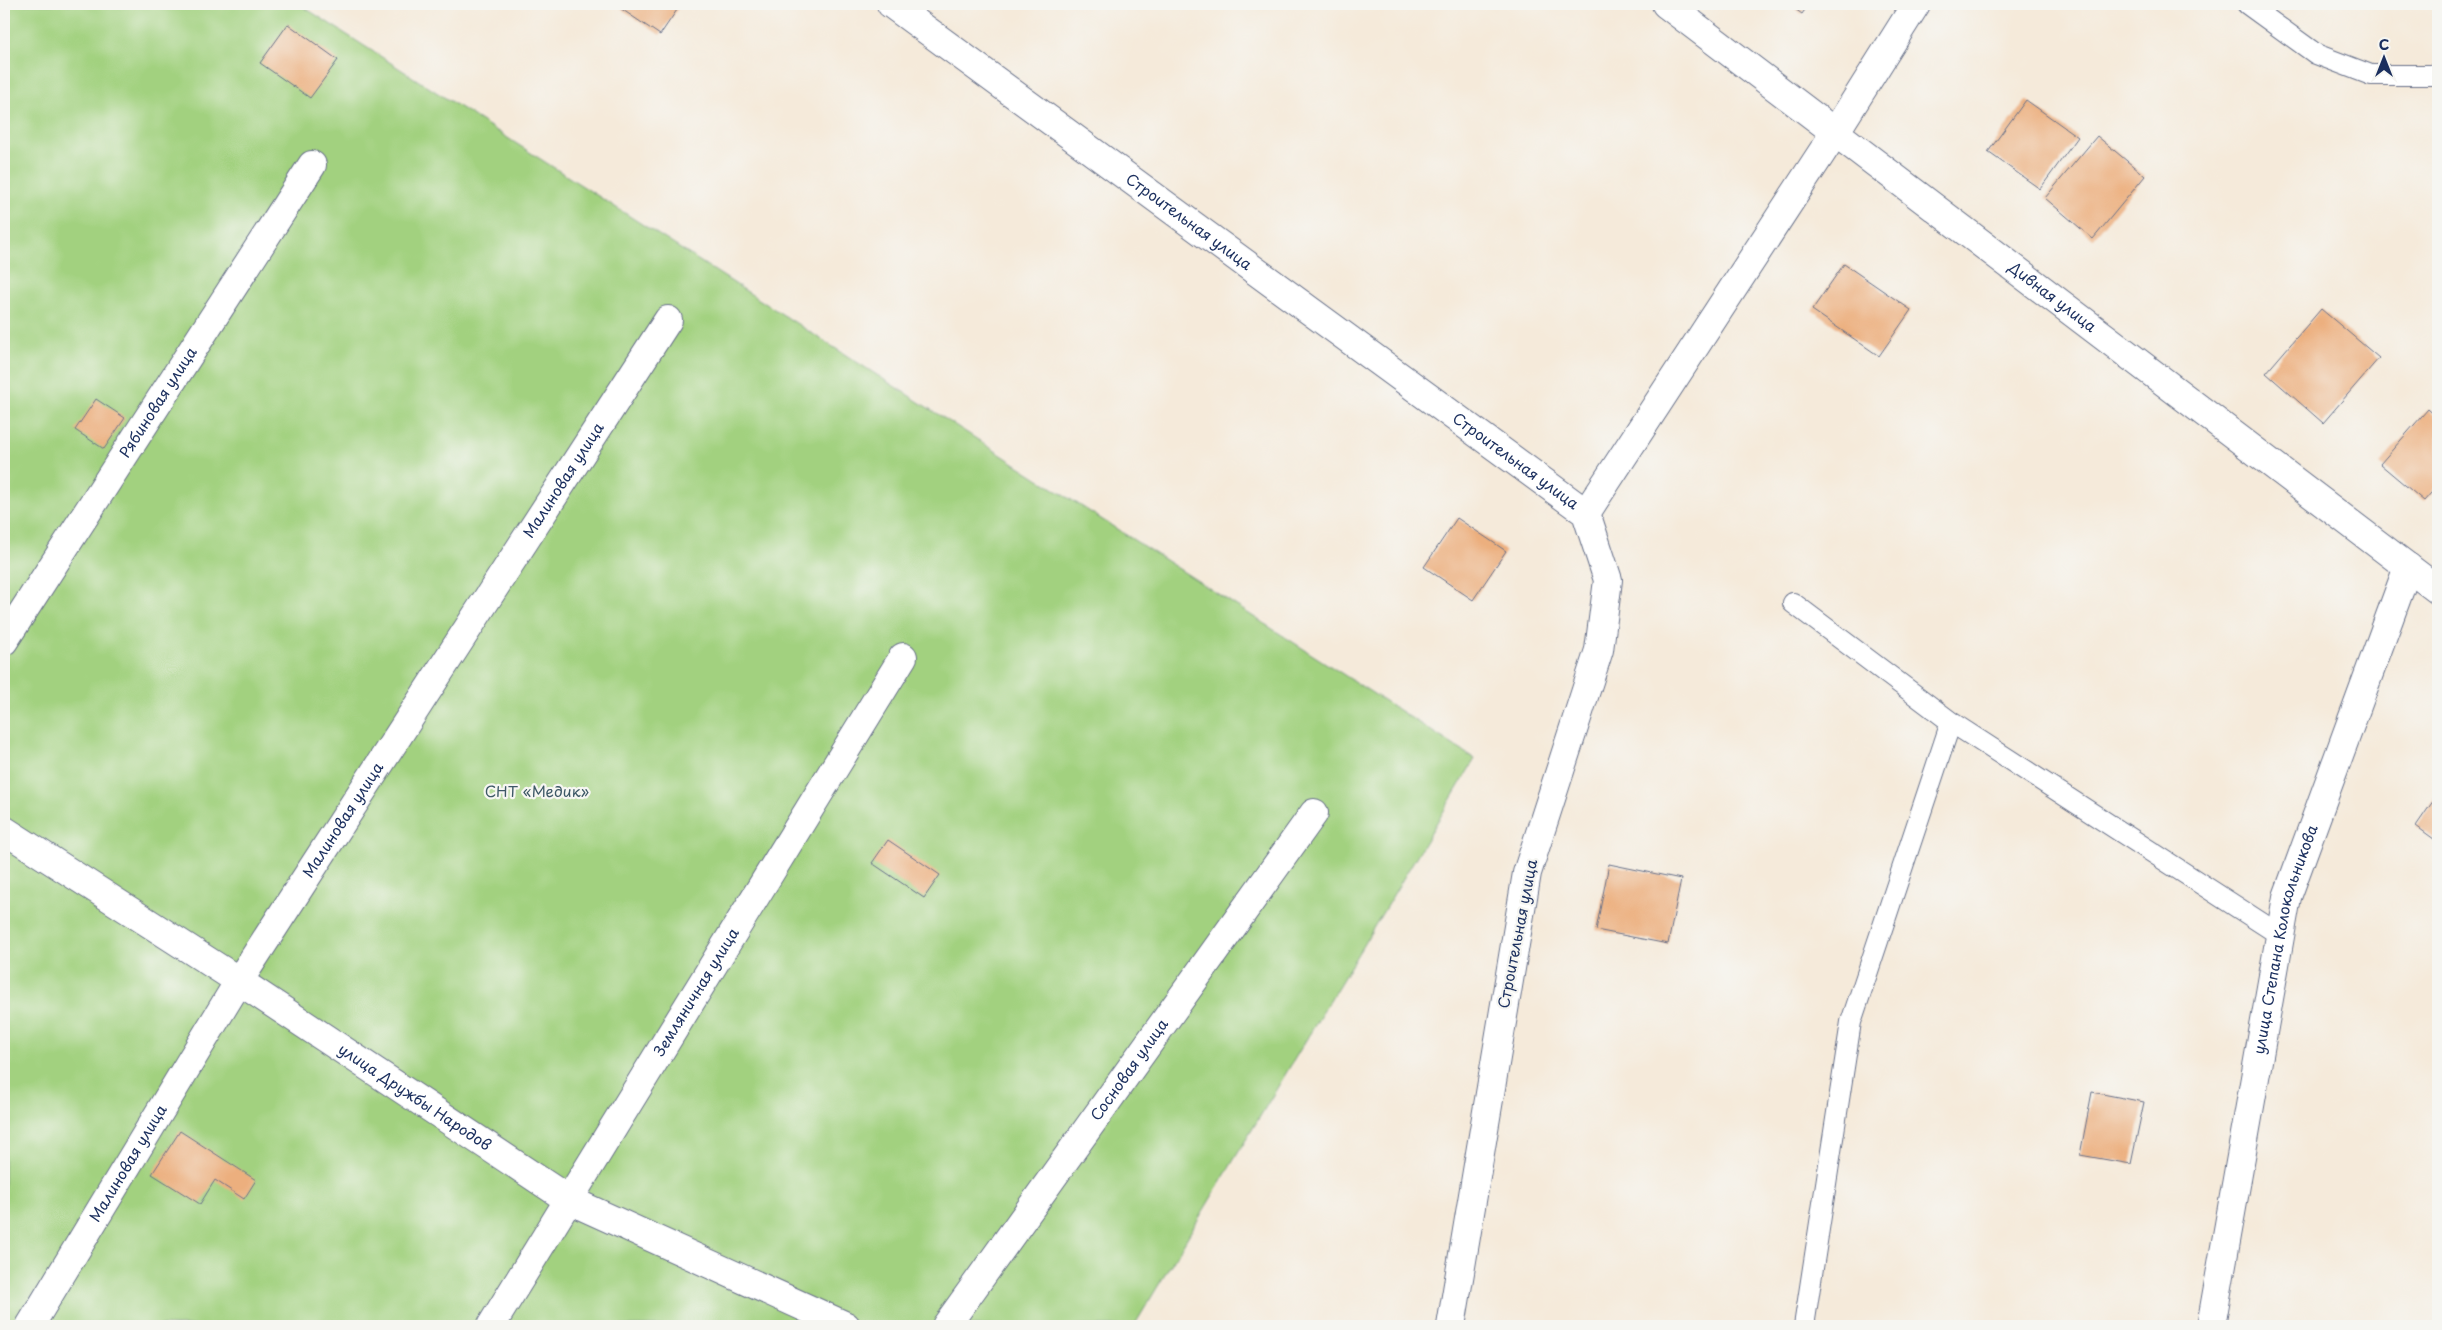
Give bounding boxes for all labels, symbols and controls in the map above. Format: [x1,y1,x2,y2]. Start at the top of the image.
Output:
north arrow [2360,32,2410,82]
text: С [2379,34,2389,55]
street label: Строительная улица [1122,167,1258,275]
street label: Дивная улица [2004,255,2102,337]
street label: Рябиновая улица [113,341,202,462]
street label: Строительная улица [1448,406,1585,515]
street label: Малиновая улица [516,417,609,542]
street label: Малиновая улица [296,757,388,882]
park label: СНТ «Медик» [485,779,590,802]
street label: улица Степана Колокольникова [2246,820,2323,1056]
street label: Строительная улица [1491,857,1542,1010]
street label: Земляничная улица [647,922,744,1060]
street label: Сосновая улица [1084,1013,1173,1125]
street label: улица Дружбы Народов [334,1037,497,1155]
street label: Малиновая улица [83,1099,172,1226]

